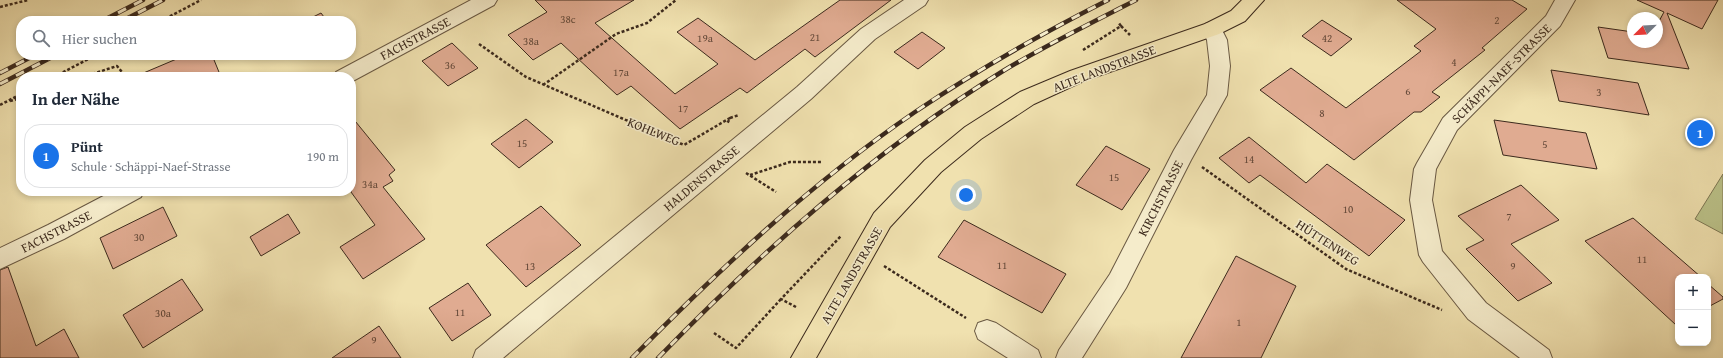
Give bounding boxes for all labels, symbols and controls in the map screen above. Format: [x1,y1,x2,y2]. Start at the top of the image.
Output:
house number: 38c [560,11,576,27]
street label: FACHSTRASSE [377,12,454,65]
house number: 2 [1494,12,1500,28]
north arrow [1627,12,1663,48]
search box [16,16,356,60]
street label: SCHÄPPI-NAEF-STRASSE [1447,19,1556,128]
icon: search [30,27,52,49]
text: Hier suchen [62,28,137,49]
house number: 21 [810,29,820,45]
house number: 19a [697,30,714,46]
house number: 42 [1322,30,1332,46]
house number: 38a [523,33,540,49]
street label: ALTE LANDSTRASSE [1050,40,1159,97]
house number: 4 [1451,54,1457,70]
house number: 36 [445,57,455,73]
house number: 17a [613,64,630,80]
house number: 6 [1405,83,1411,99]
house number: 3 [1596,84,1602,100]
text: In der Nähe [32,86,120,111]
house number: 17 [678,100,688,116]
house number: 8 [1319,105,1325,121]
street label: KOHLWEG [625,112,683,151]
pin: 1 [1687,118,1713,148]
house number: 15 [517,135,527,151]
text: Pünt [71,136,103,157]
house number: 5 [1542,136,1548,152]
street label: HALDENSTRASSE [659,141,744,216]
text: 1 [43,147,49,166]
text: 190 m [307,147,339,166]
house number: 14 [1244,151,1254,167]
text: Schule · Schäppi-Naef-Strasse [71,157,231,176]
street label: KIRCHSTRASSE [1133,157,1188,240]
house number: 15 [1109,169,1119,185]
house number: 34a [362,176,379,192]
your location [956,185,976,205]
house number: 10 [1343,201,1353,217]
street label: FACHSTRASSE [18,205,95,257]
house number: 7 [1506,208,1512,224]
street label: HÜTTENWEG [1292,215,1363,270]
street label: ALTE LANDSTRASSE [816,223,887,327]
house number: 30 [134,229,144,245]
house number: 11 [1637,251,1647,267]
house number: 11 [997,257,1007,273]
house number: 13 [525,258,535,274]
house number: 9 [1510,258,1516,274]
map controls [1675,274,1711,346]
button: + [1675,274,1711,310]
house number: 11 [455,304,465,320]
house number: 30a [155,305,172,321]
button: − [1675,310,1711,346]
house number: 1 [1236,314,1242,330]
house number: 9 [371,332,377,348]

